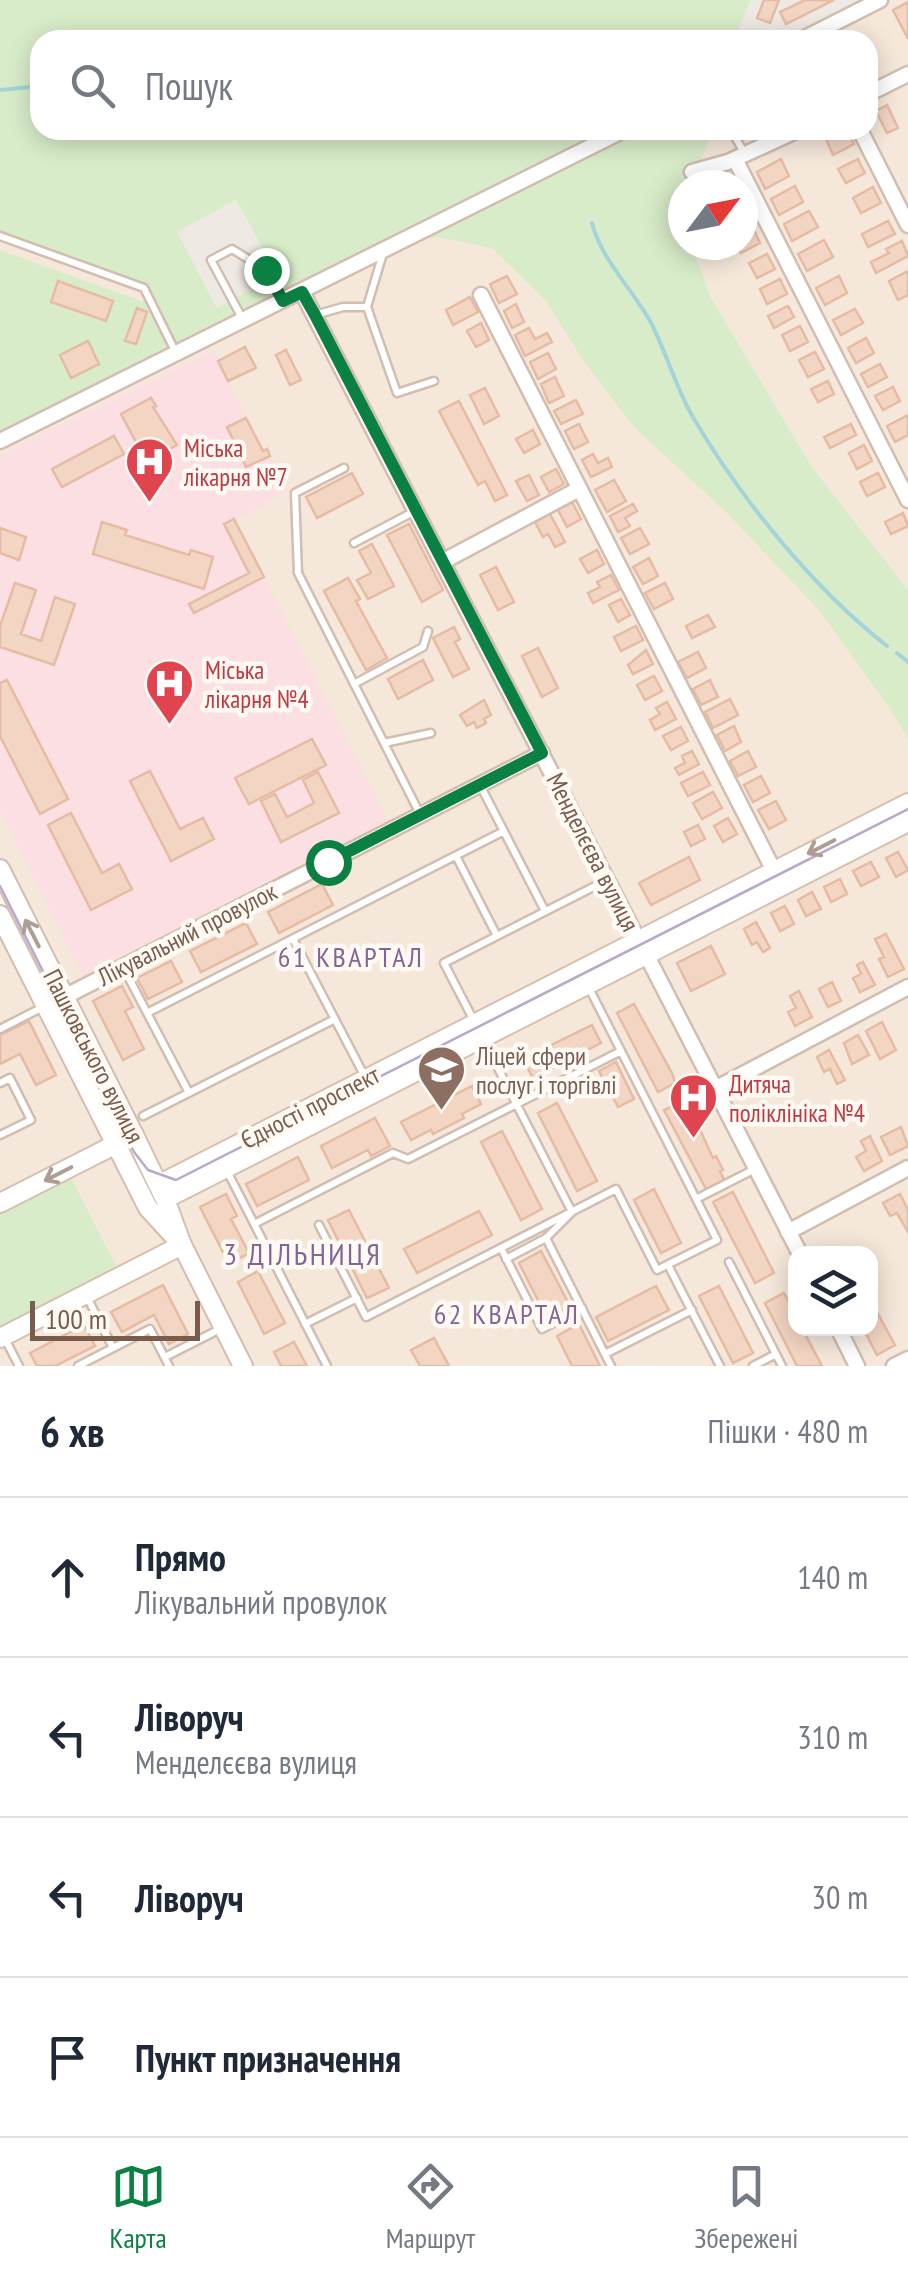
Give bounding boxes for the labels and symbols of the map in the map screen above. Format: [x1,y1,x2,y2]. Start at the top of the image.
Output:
north arrow [668,170,758,260]
route end [244,248,290,294]
place label: Міська лікарня №7 [183,432,288,493]
hospital icon: Міська лікарня №7 [123,436,175,504]
place label: Міська лікарня №4 [204,654,309,715]
hospital icon: Міська лікарня №4 [144,658,196,726]
street label: Менделєєва вулиця [539,767,647,937]
one-way arrow [807,838,837,857]
route start [306,840,352,886]
street label: Лікувальний провулок [91,875,282,993]
one-way arrow [22,919,41,948]
district label: 61 КВАРТАЛ [278,938,424,975]
street label: Пашковського вулиця [36,964,152,1148]
place label: Ліцей сфери послуг і торгівлі [475,1040,617,1101]
school or university icon: Ліцей сфери послуг і торгівлі [415,1044,467,1112]
street label: Єдності проспект [235,1058,385,1156]
place label: Дитяча поліклініка №4 [729,1068,865,1129]
hospital icon: Дитяча поліклініка №4 [668,1072,720,1140]
one-way arrow [43,1165,73,1184]
district label: 3 ДІЛЬНИЦЯ [224,1234,382,1273]
district label: 62 КВАРТАЛ [434,1295,580,1332]
scale bar [30,1296,200,1340]

